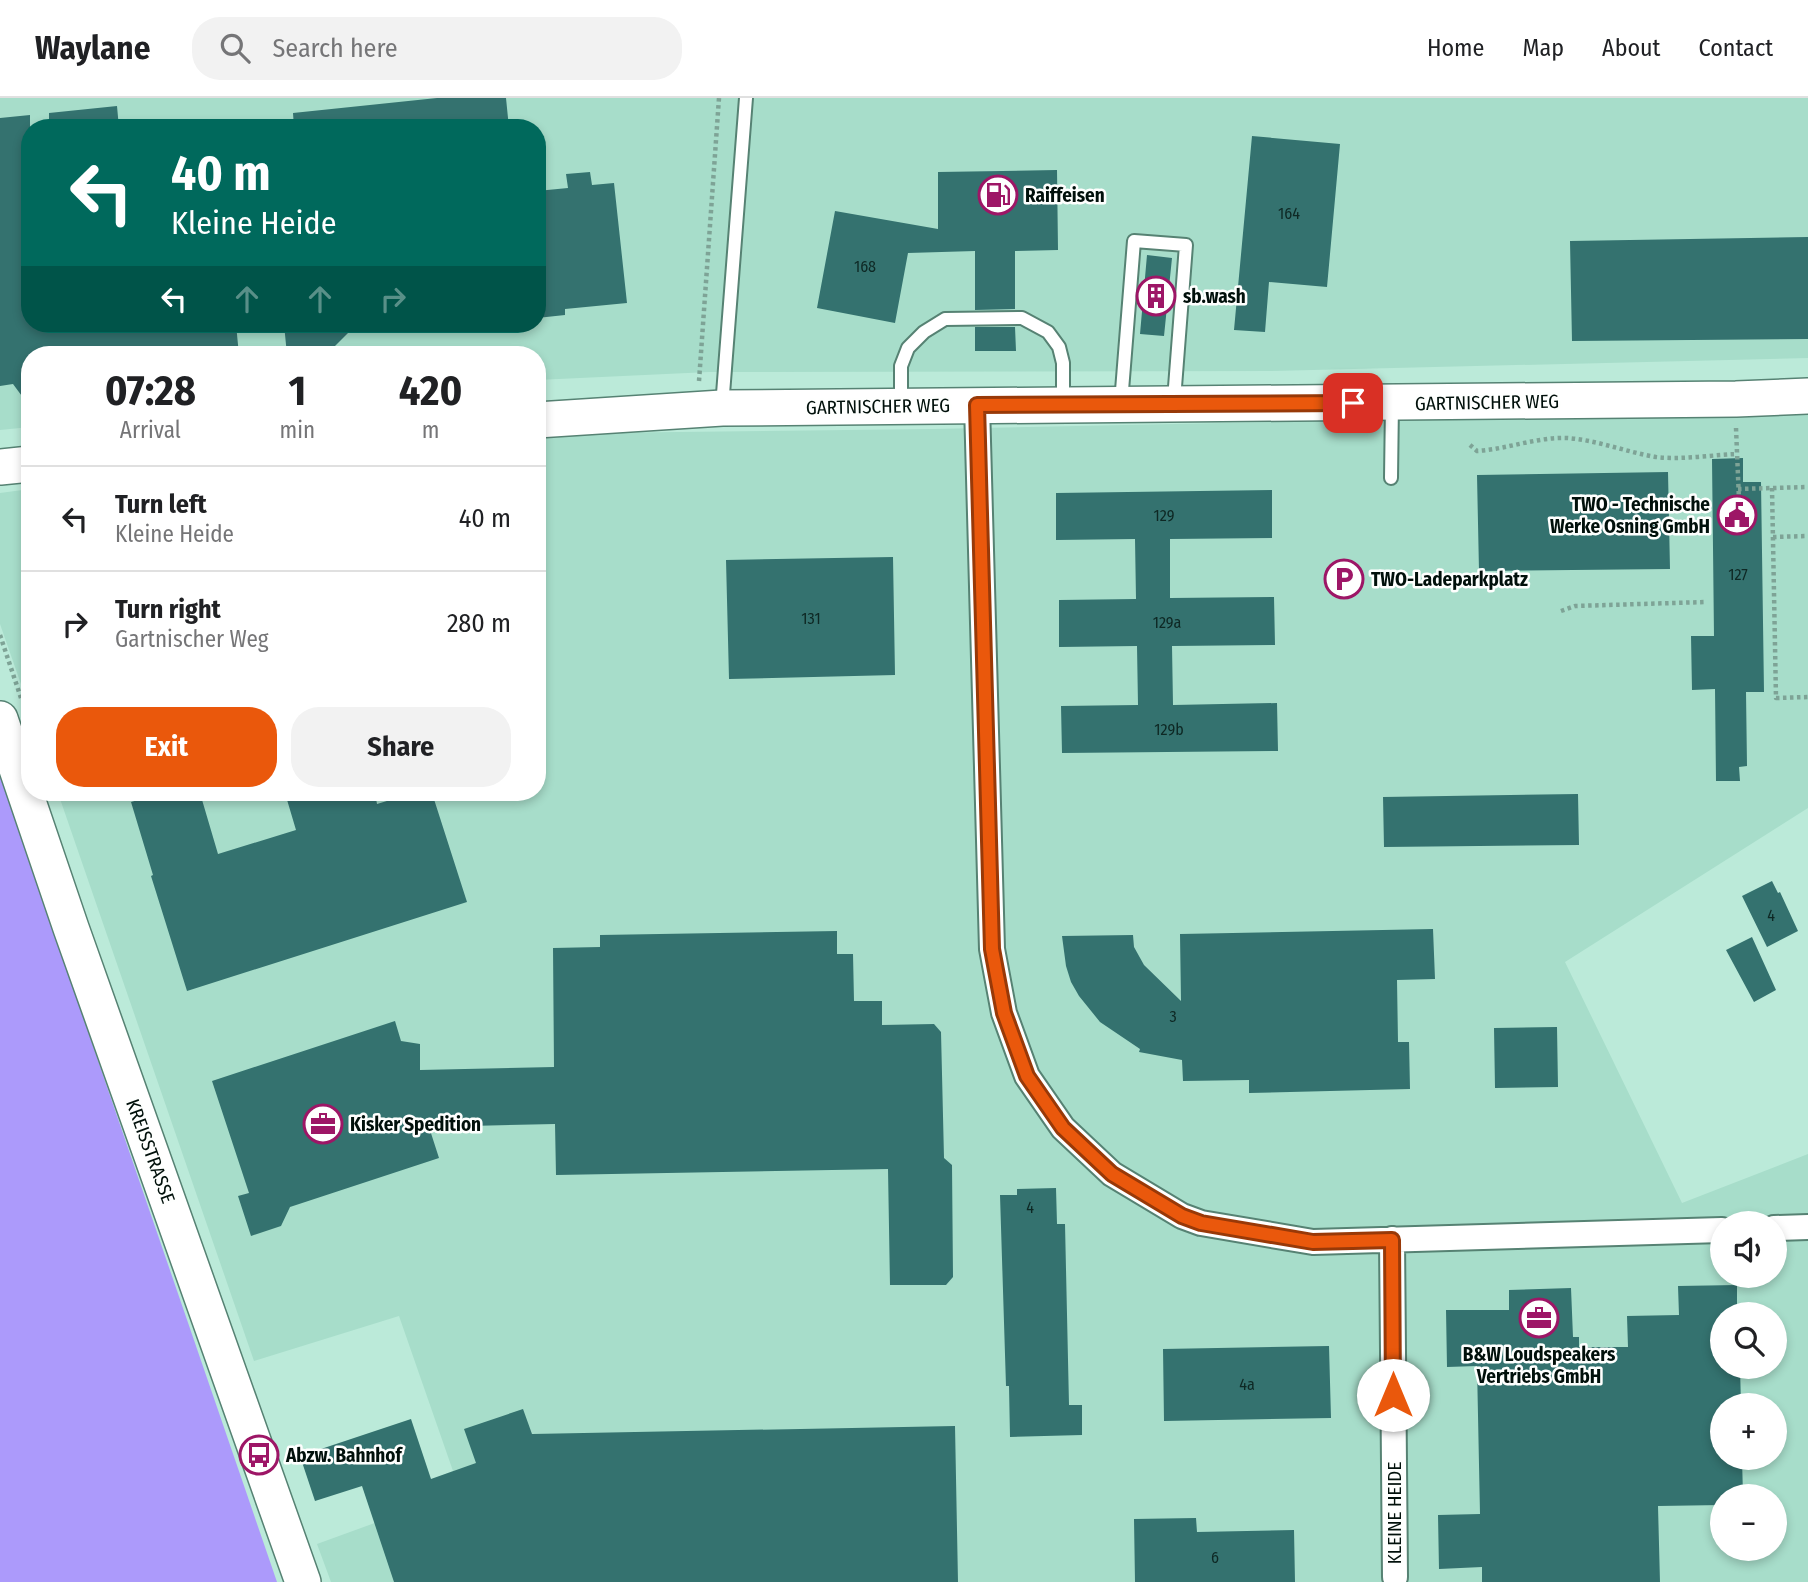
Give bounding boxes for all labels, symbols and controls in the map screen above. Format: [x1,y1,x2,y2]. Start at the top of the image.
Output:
search box [192,17,682,80]
text: Waylane [35,28,150,68]
icon: search [216,29,254,67]
text: Search here [272,33,398,64]
text: Home [1427,34,1484,62]
text: Map [1522,34,1564,62]
text: About [1602,34,1660,62]
text: Contact [1698,34,1773,62]
text: 40 m [171,144,271,203]
icon: left [56,147,147,238]
fuel station icon: Raiffeisen [977,174,1019,216]
place label: Raiffeisen [1025,184,1105,207]
text: Kleine Heide [171,204,337,242]
house number: 164 [1278,204,1300,223]
house number: 168 [854,257,876,276]
building icon: sb.wash [1135,275,1177,317]
icon: left [155,280,193,318]
icon: ahead [228,280,266,318]
icon: ahead [301,280,339,318]
icon: right [374,280,412,318]
place label: sb.wash [1183,285,1246,308]
text: 07:28 [105,366,196,416]
text: 1 [289,366,306,416]
text: 420 [399,366,462,416]
pin [1323,373,1383,433]
icon: arrive [1334,384,1372,422]
street label: GARTNISCHER WEG [1415,390,1559,415]
street label: GARTNISCHER WEG [806,394,950,419]
text: Arrival [120,416,181,444]
text: min [280,416,315,444]
text: m [422,416,439,444]
text: Turn left [115,489,207,520]
place label: TWO - Technische Werke Osning GmbH [1550,493,1710,538]
public building icon: TWO - Technische Werke Osning GmbH [1716,494,1758,536]
icon: left [56,500,94,538]
text: 40 m [459,503,511,534]
house number: 129 [1154,506,1175,525]
text: Kleine Heide [115,520,234,548]
parking icon: TWO-Ladeparkplatz [1323,558,1365,600]
house number: 127 [1728,565,1748,584]
place label: TWO-Ladeparkplatz [1371,568,1528,591]
text: Turn right [115,594,221,625]
icon: right [56,605,94,643]
text: 280 m [447,608,511,639]
house number: 131 [801,609,821,628]
house number: 129a [1153,613,1181,632]
text: Gartnischer Weg [115,625,269,653]
button: Exit [56,707,277,787]
button: Share [291,707,511,787]
house number: 129b [1154,720,1184,739]
house number: 4 [1767,906,1775,925]
house number: 3 [1169,1007,1177,1026]
street label: KREISSTRASSE [121,1096,180,1206]
office icon: Kisker Spedition [302,1103,344,1145]
place label: Kisker Spedition [350,1113,481,1136]
house number: 4 [1026,1198,1034,1217]
map controls [1710,1211,1787,1561]
button: sound [1710,1211,1787,1288]
office icon: B&W Loudspeakers Vertriebs GmbH [1518,1297,1560,1339]
button: search [1710,1302,1787,1379]
place label: B&W Loudspeakers Vertriebs GmbH [1463,1343,1616,1388]
position arrow [1356,1358,1430,1432]
house number: 4a [1239,1375,1255,1394]
button: + [1710,1393,1787,1470]
bus stop icon: Abzw. Bahnhof [238,1434,280,1476]
place label: Abzw. Bahnhof [285,1444,403,1467]
street label: KLEINE HEIDE [1383,1462,1406,1564]
button: − [1710,1484,1787,1561]
house number: 6 [1211,1548,1219,1567]

